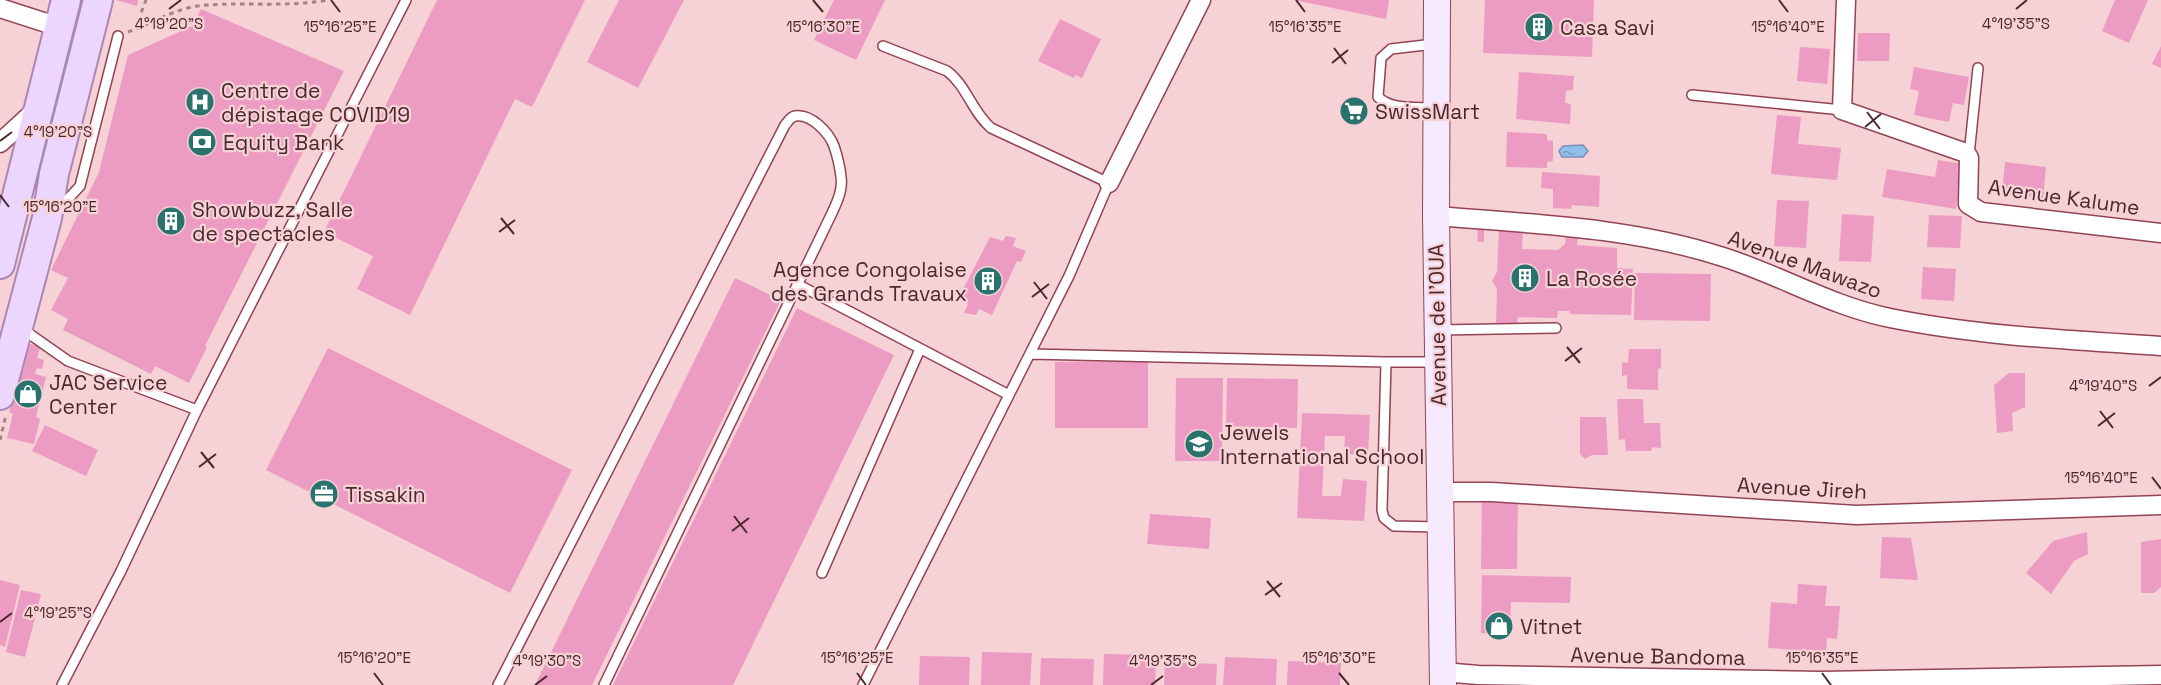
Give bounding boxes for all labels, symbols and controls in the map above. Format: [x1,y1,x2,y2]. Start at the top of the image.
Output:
building icon: Casa Savi [1523,11,1555,43]
text: 4°19'20"S [135,14,203,33]
place label: Casa Savi [1560,14,1655,41]
text: 4°19'35"S [1982,14,2050,33]
text: 15°16'25"E [303,17,377,36]
text: 15°16'30"E [786,17,860,36]
text: 15°16'35"E [1268,17,1342,36]
text: 15°16'40"E [1751,17,1825,36]
place label: Centre de dépistage COVID19 [221,77,410,128]
hospital icon: Centre de dépistage COVID19 [184,86,216,118]
supermarket icon: SwissMart [1338,95,1370,127]
place label: SwissMart [1375,98,1480,125]
text: 4°19'20"S [24,122,92,141]
bank icon: Equity Bank [186,126,218,158]
place label: Equity Bank [223,129,344,156]
street label: Avenue Kalume [1986,173,2142,221]
place label: Showbuzz, Salle de spectacles [192,196,353,247]
text: 15°16'20"E [23,197,97,216]
building icon: Showbuzz, Salle de spectacles [155,205,187,237]
street label: Avenue Mawazo [1724,224,1886,304]
street label: Avenue de l’OUA [1422,244,1452,406]
place label: Agence Congolaise des Grands Travaux [771,256,967,307]
building icon: La Rosée [1509,262,1541,294]
building icon: Agence Congolaise des Grands Travaux [972,265,1004,297]
place label: La Rosée [1546,265,1637,292]
place label: JAC Service Center [49,369,167,420]
text: 4°19'40"S [2069,376,2137,395]
shop icon: JAC Service Center [12,378,44,410]
place label: Jewels International School [1220,419,1424,470]
school or university icon: Jewels International School [1183,428,1215,460]
text: 15°16'40"E [2064,468,2138,487]
street label: Avenue Jireh [1736,471,1868,505]
office icon: Tissakin [308,478,340,510]
place label: Tissakin [345,481,426,508]
text: 4°19'25"S [24,603,92,622]
shop icon: Vitnet [1483,610,1515,642]
place label: Vitnet [1520,613,1582,640]
street label: Avenue Bandoma [1570,641,1746,671]
text: 15°16'20"E [337,648,411,667]
text: 15°16'25"E [820,648,894,667]
text: 15°16'30"E [1302,648,1376,667]
text: 15°16'35"E [1785,648,1859,667]
text: 4°19'30"S [513,651,581,670]
text: 4°19'35"S [1129,651,1197,670]

